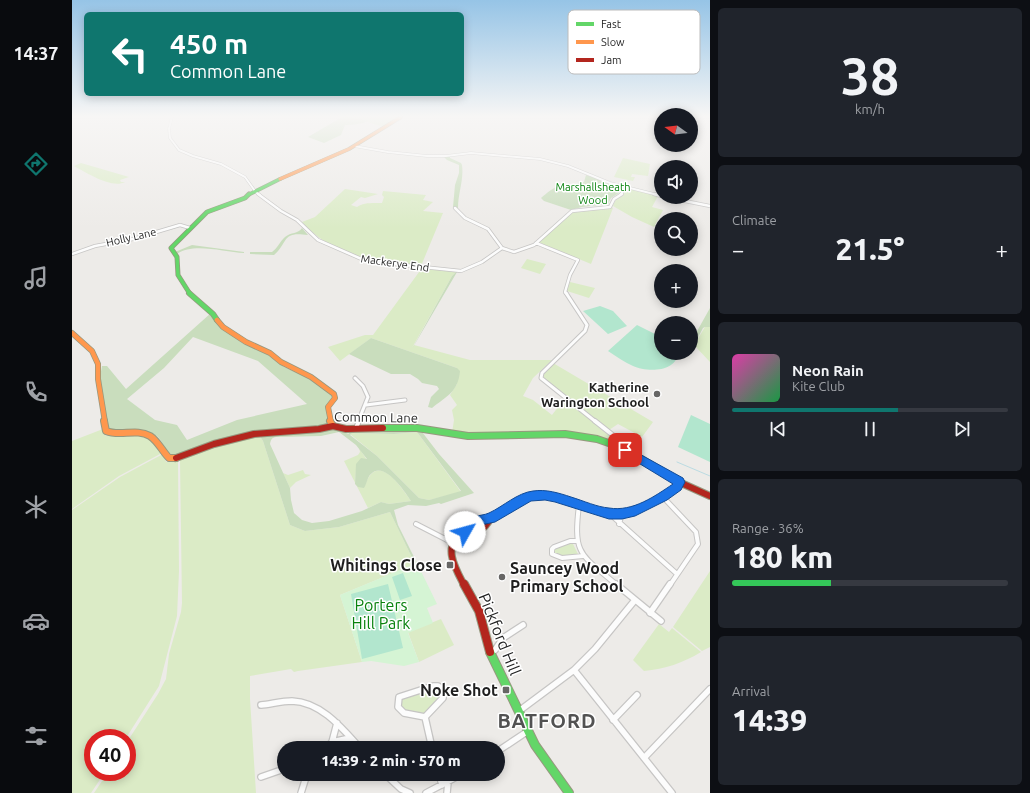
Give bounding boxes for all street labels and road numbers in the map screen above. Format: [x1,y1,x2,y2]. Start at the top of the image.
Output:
street label: Holly Lane [105,225,157,249]
street label: Mackerye End [360,252,430,274]
street label: Common Lane [334,409,418,425]
street label: Pickford Hill [475,590,525,678]

